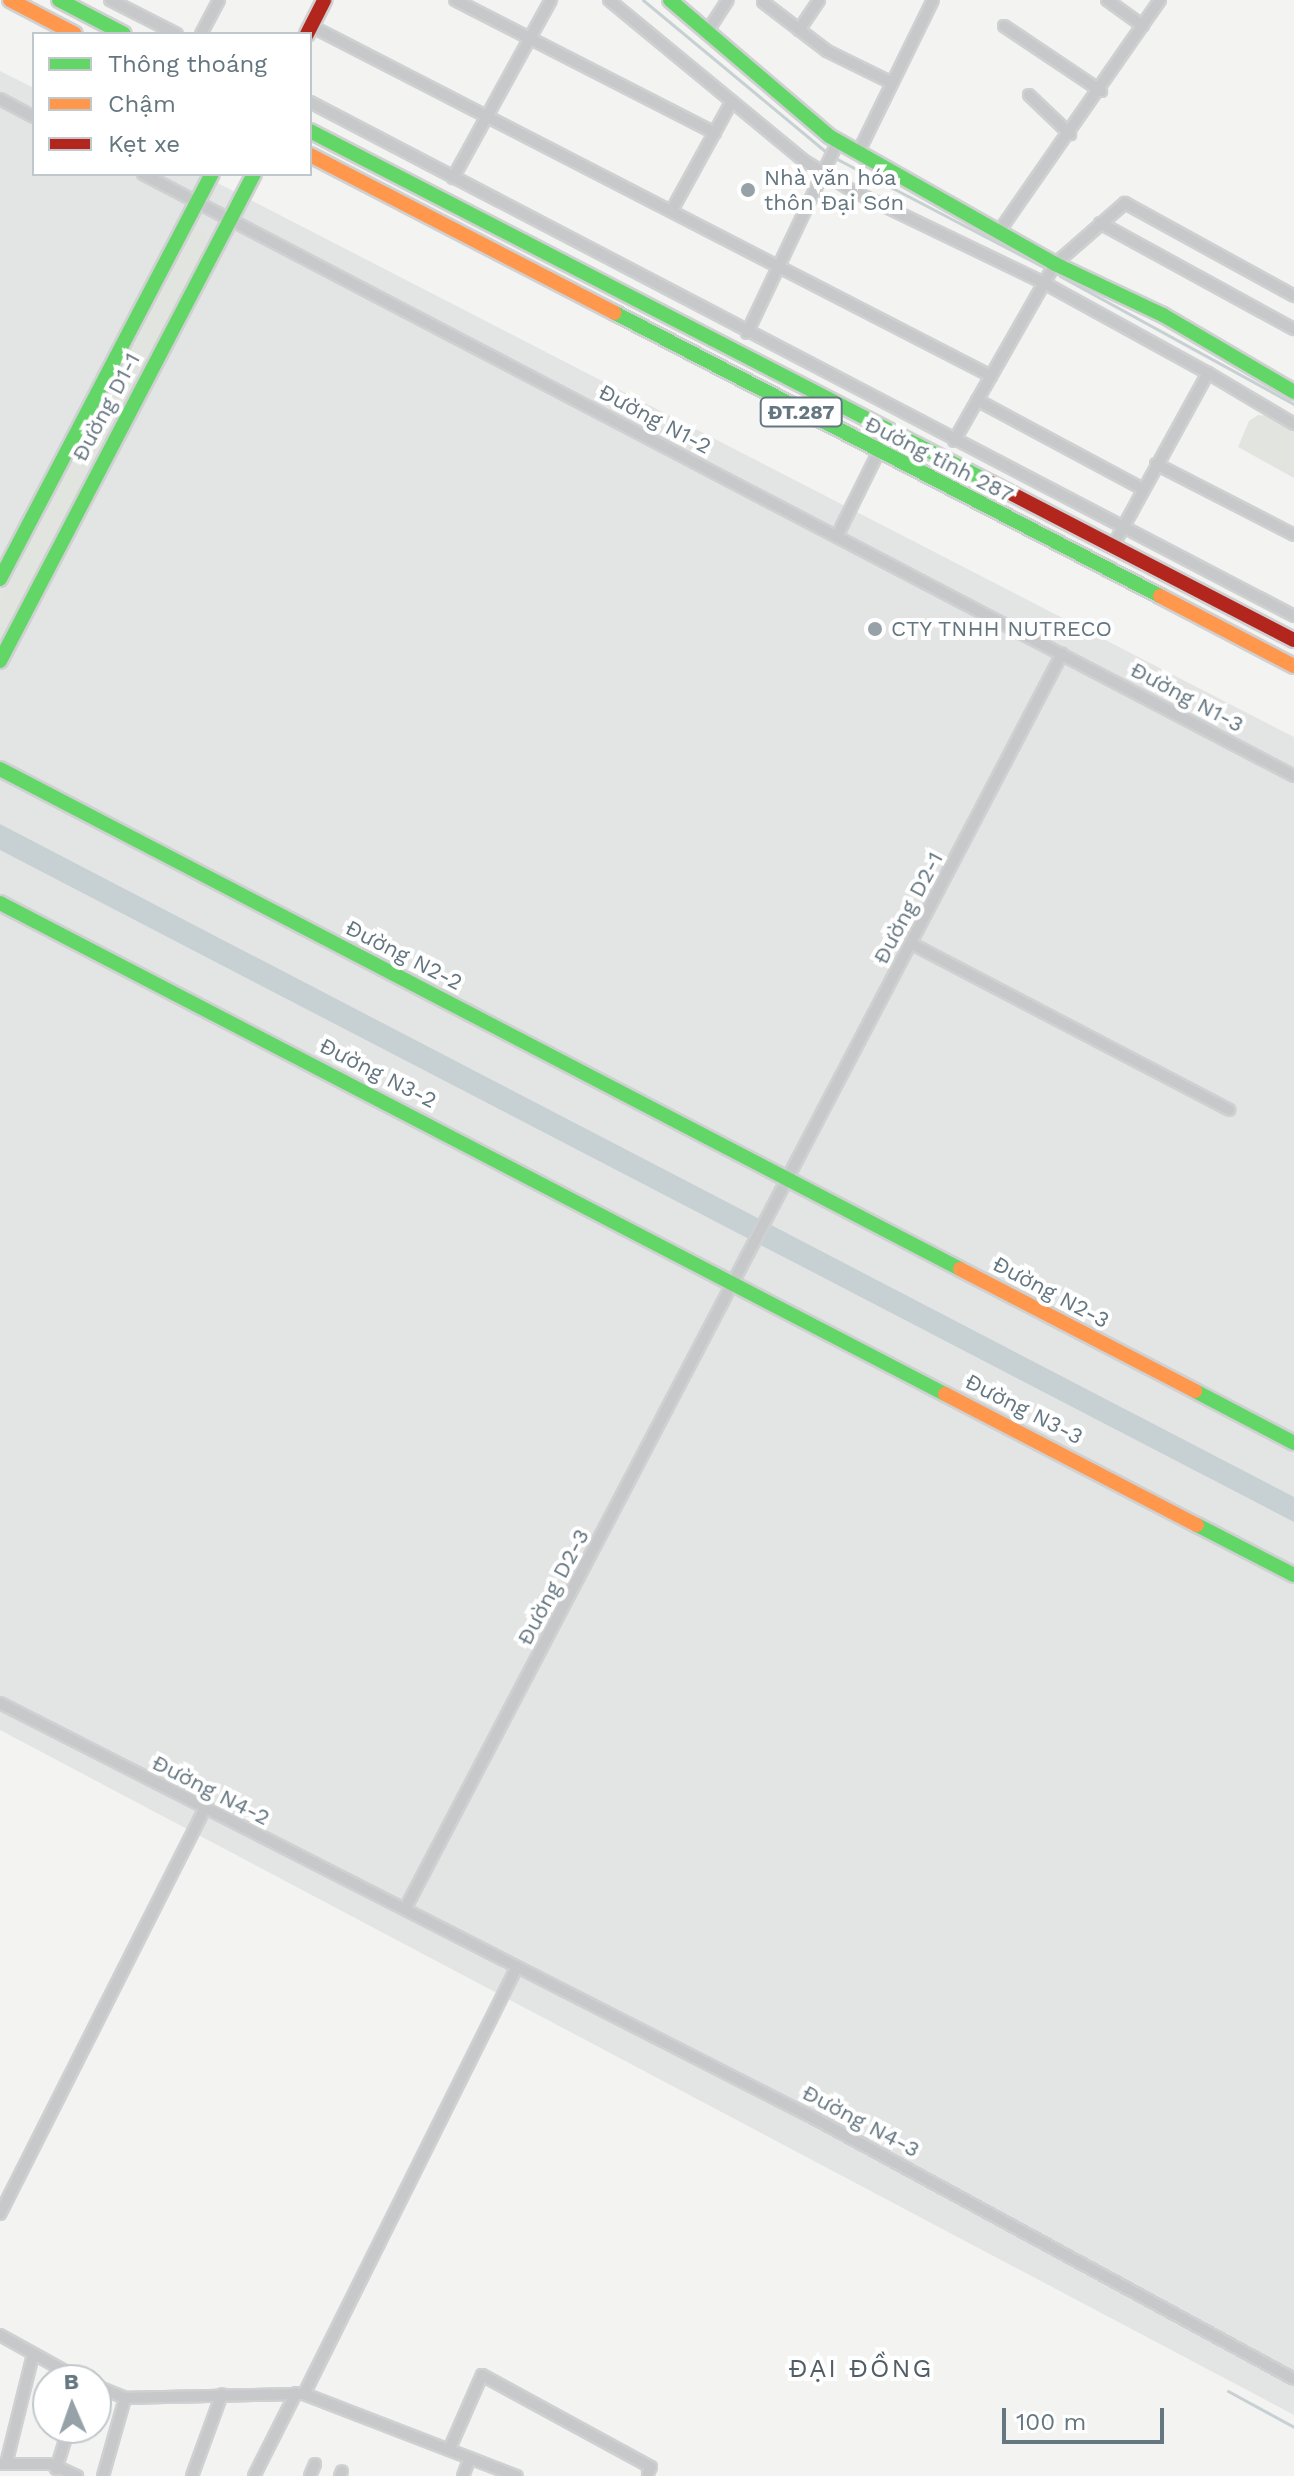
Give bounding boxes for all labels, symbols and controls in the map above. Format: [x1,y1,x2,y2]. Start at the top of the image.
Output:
legend [32,32,312,176]
text: Thông thoáng [108,50,267,78]
text: Chậm [108,90,176,118]
text: Kẹt xe [108,130,180,158]
place label: Nhà văn hóa thôn Đại Sơn [764,164,904,216]
marker: Nhà văn hóa thôn Đại Sơn [739,181,757,199]
street label: Đường D1-1 [66,348,146,466]
street label: Đường N1-2 [594,378,716,460]
road number: ĐT.287 [759,396,843,428]
street label: Đường tỉnh 287 [860,410,1018,508]
place label: CTY TNHH NUTRECO [891,616,1114,642]
marker: CTY TNHH NUTRECO [866,620,884,638]
street label: Đường N1-3 [1126,656,1248,738]
street label: Đường D2-1 [867,848,949,968]
street label: Đường N2-2 [341,914,467,996]
street label: Đường N3-2 [315,1032,441,1114]
street label: Đường N2-3 [988,1250,1114,1334]
street label: Đường N3-3 [961,1368,1087,1450]
street label: Đường D2-3 [511,1524,595,1650]
street label: Đường N4-2 [148,1749,274,1831]
street label: Đường N4-3 [798,2079,924,2163]
district label: ĐẠI ĐỒNG [789,2353,933,2385]
north arrow [32,2364,112,2444]
text: B [63,2369,79,2394]
scale bar [1006,2392,1168,2442]
text: 100 m [1016,2408,1086,2436]

